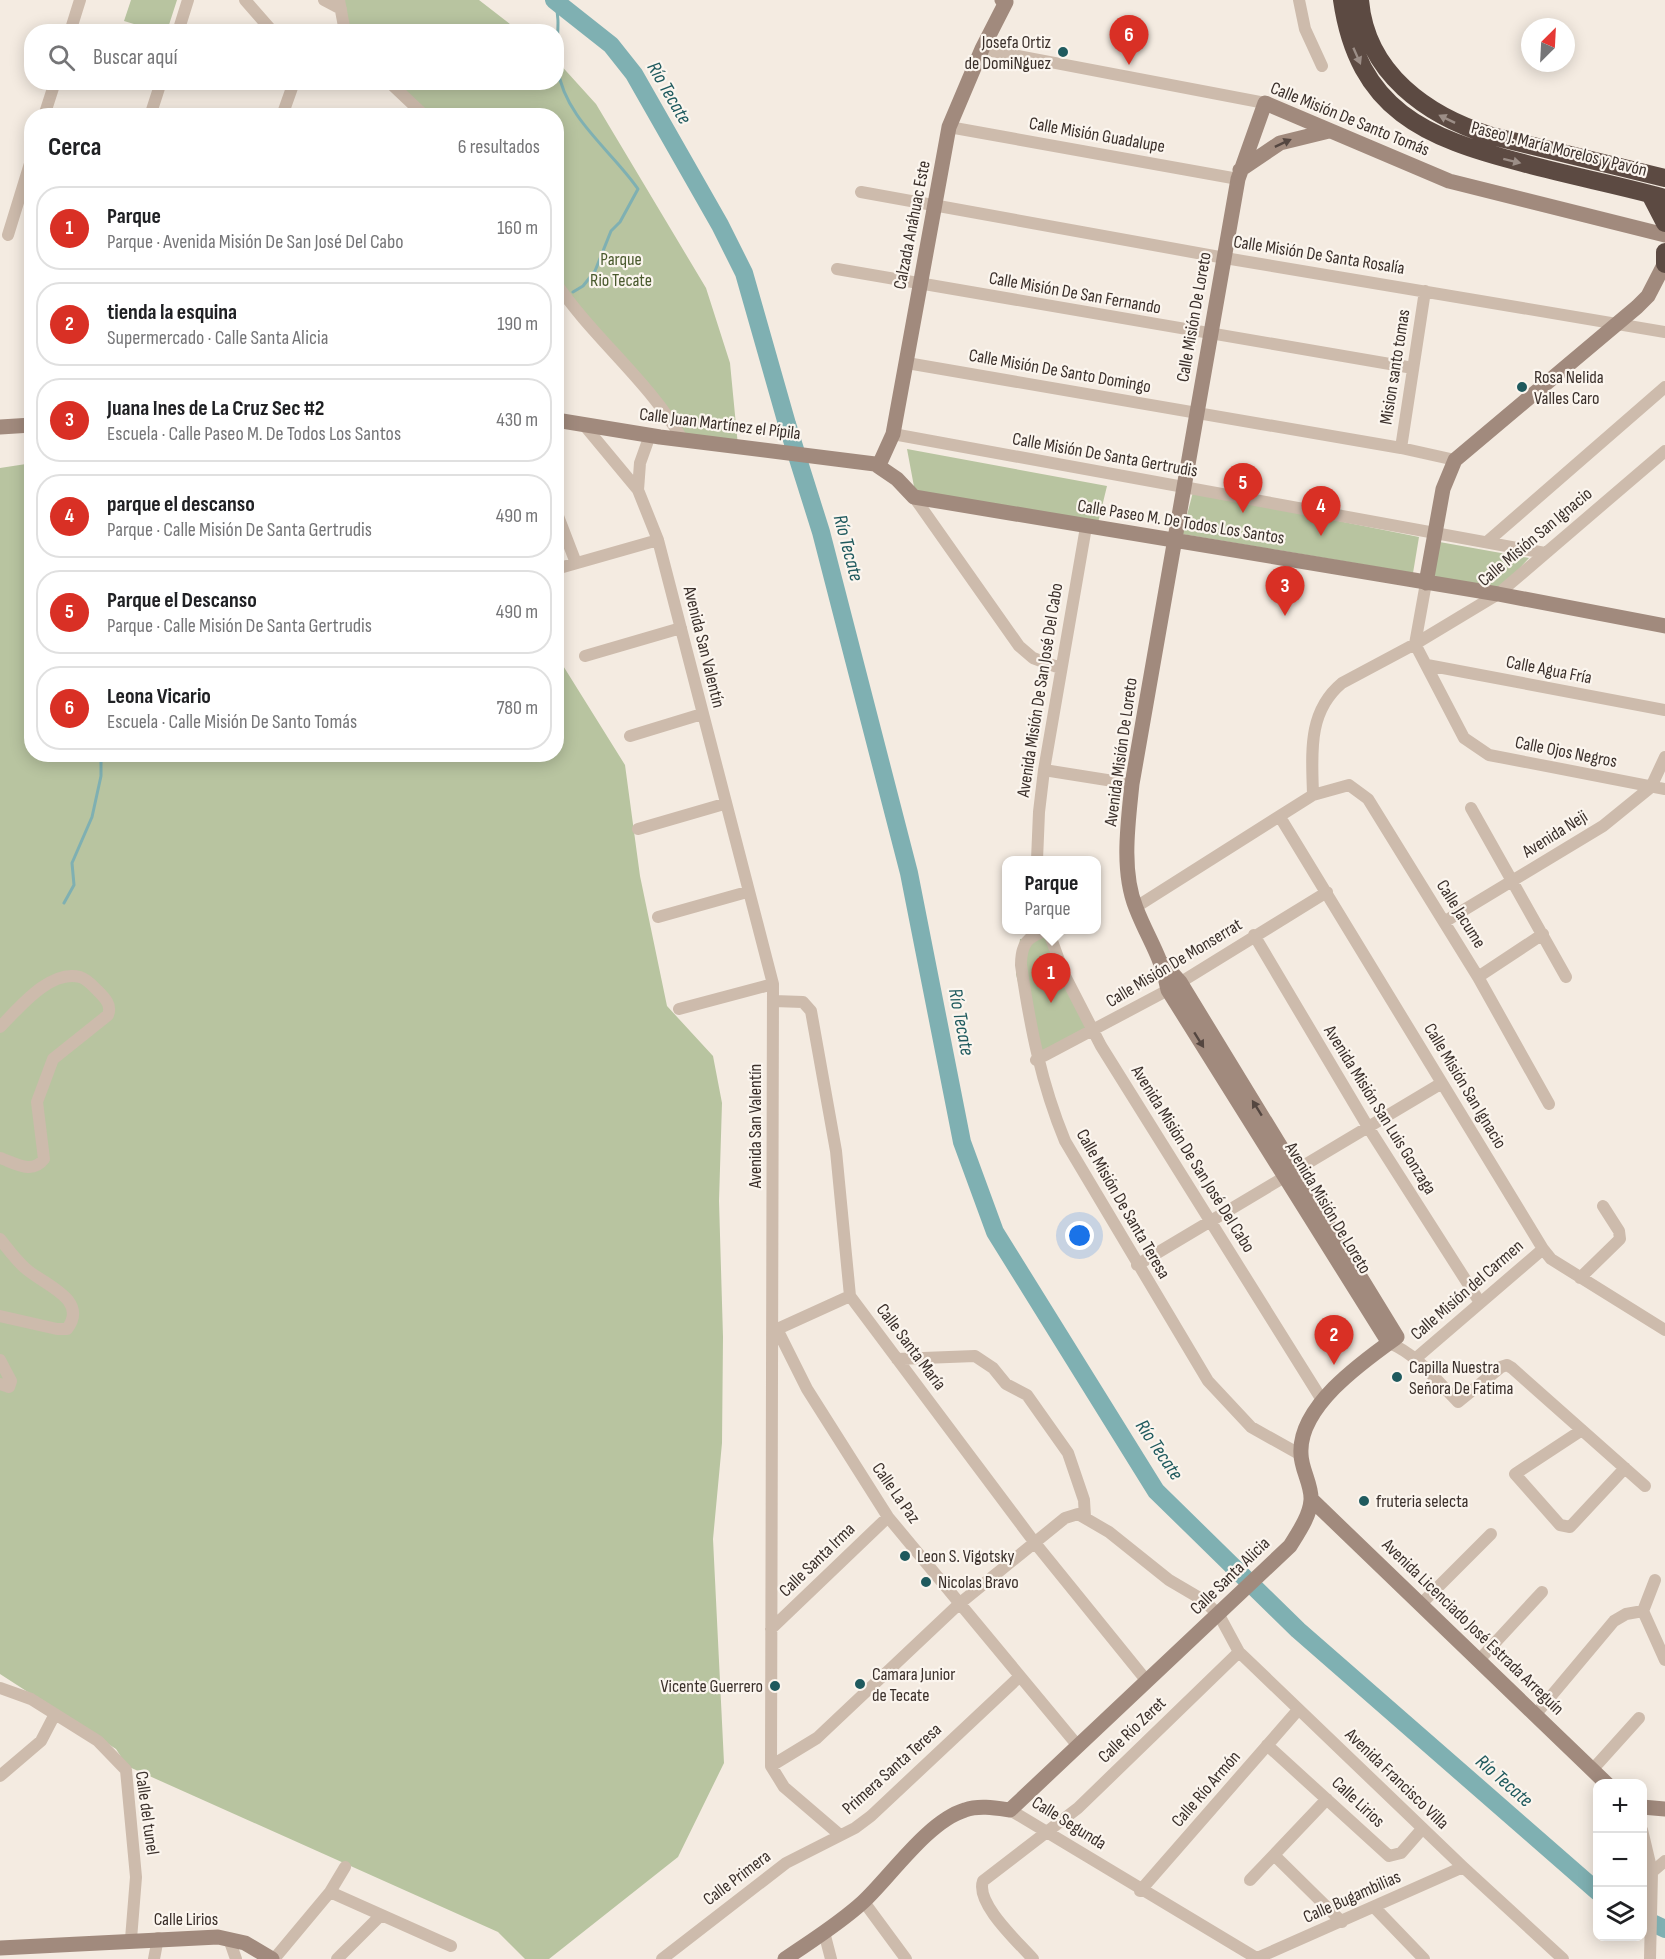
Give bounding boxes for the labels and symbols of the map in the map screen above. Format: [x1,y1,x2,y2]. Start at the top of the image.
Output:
pin: 6 [1110,16,1148,65]
north arrow [1521,18,1575,72]
place label: Josefa Ortiz de DomiNguez [965,32,1052,74]
marker: Josefa Ortiz de DomiNguez [1056,45,1070,59]
one-way arrow [1352,48,1361,65]
water label: Río Tecate [642,58,696,129]
street label: Calle Misión De Santo Tomás [1267,77,1433,161]
street label: Calle Misión Guadalupe [1027,113,1167,157]
one-way arrow [1438,114,1455,124]
street label: Paseo J. María Morelos y Pavón [1469,117,1649,181]
one-way arrow [1274,138,1292,148]
one-way arrow [1503,156,1521,166]
street label: Calzada Anáhuac Este [889,159,935,291]
street label: Calle Misión De Santa Rosalía [1232,231,1406,279]
park label: Parque Rio Tecate [590,249,652,291]
street label: Calle Misión De Loreto [1172,250,1216,384]
street label: Calle Misión De San Fernando [987,268,1163,318]
street label: Mision santo tomas [1376,308,1414,426]
street label: Calle Misión De Santo Domingo [967,345,1153,397]
place label: Rosa Nelida Valles Caro [1534,367,1604,409]
marker: Rosa Nelida Valles Caro [1515,380,1529,394]
street label: Calle Juan Martínez el Pípila [638,404,802,444]
street label: Calle Misión De Santa Gertrudis [1011,428,1199,482]
pin: 5 [1224,464,1262,513]
street label: Calle Misión San Ignacio [1474,483,1596,591]
pin: 4 [1302,486,1340,536]
street label: Calle Paseo M. De Todos Los Santos [1076,495,1286,549]
water label: Río Tecate [828,512,868,584]
pin: 3 [1266,566,1304,616]
street label: Avenida Misión De San José Del Cabo [1013,582,1067,799]
street label: Avenida San Valentín [679,583,729,710]
street label: Calle Agua Fría [1504,651,1594,689]
street label: Avenida Misión De Loreto [1100,676,1142,828]
street label: Calle Ojos Negros [1513,732,1619,772]
street label: Avenida Neji [1518,806,1591,863]
street label: Calle Jacume [1432,876,1490,952]
street label: Calle Misión De Monserrat [1102,914,1246,1012]
pin: 1 [1032,954,1070,1003]
water label: Río Tecate [943,986,979,1058]
street label: Calle Misión San Ignacio [1419,1019,1511,1153]
street label: Avenida Misión San Luis Gonzaga [1319,1021,1441,1198]
one-way arrow [1194,1031,1205,1048]
street label: Avenida Misión De San José Del Cabo [1126,1061,1259,1256]
street label: Avenida San Valentín [745,1064,766,1189]
one-way arrow [1252,1100,1263,1116]
street label: Calle Misión De Santa Teresa [1072,1125,1174,1283]
street label: Avenida Misión De Loreto [1280,1138,1376,1278]
your location [1065,1221,1094,1250]
street label: Calle Misión del Carmen [1407,1235,1527,1345]
street label: Calle Santa María [872,1300,950,1394]
pin: 2 [1314,1316,1354,1365]
place label: Capilla Nuestra Señora De Fatima [1409,1357,1514,1399]
marker: Capilla Nuestra Señora De Fatima [1390,1370,1404,1384]
water label: Río Tecate [1130,1415,1188,1485]
street label: Calle La Paz [868,1459,925,1528]
place label: fruteria selecta [1376,1491,1469,1512]
marker: fruteria selecta [1357,1494,1371,1508]
street label: Calle Santa Irma [775,1519,859,1601]
street label: Calle Santa Alicia [1186,1533,1274,1619]
street label: Avenida Licenciado José Estrada Arreguín [1377,1534,1568,1720]
place label: Leon S. Vigotsky [917,1546,1014,1567]
marker: Leon S. Vigotsky [898,1549,912,1563]
place label: Nicolas Bravo [938,1572,1019,1593]
marker: Nicolas Bravo [919,1575,933,1589]
place label: Camara Junior de Tecate [872,1664,955,1706]
place label: Vicente Guerrero [661,1676,763,1697]
marker: Camara Junior de Tecate [853,1677,867,1691]
marker: Vicente Guerrero [768,1679,782,1693]
street label: Calle Río Zeret [1094,1692,1171,1767]
street label: Primera Santa Teresa [838,1719,946,1819]
street label: Avenida Francisco Villa [1340,1724,1453,1834]
street label: Calle Río Armón [1167,1747,1245,1831]
water label: Río Tecate [1470,1750,1538,1812]
street label: Calle del tunel [131,1770,163,1856]
street label: Calle Lirios [1327,1772,1389,1832]
street label: Calle Segunda [1028,1792,1110,1854]
street label: Calle Primera [699,1846,775,1910]
street label: Calle Bugambilias [1300,1866,1404,1928]
street label: Calle Lirios [154,1909,218,1930]

